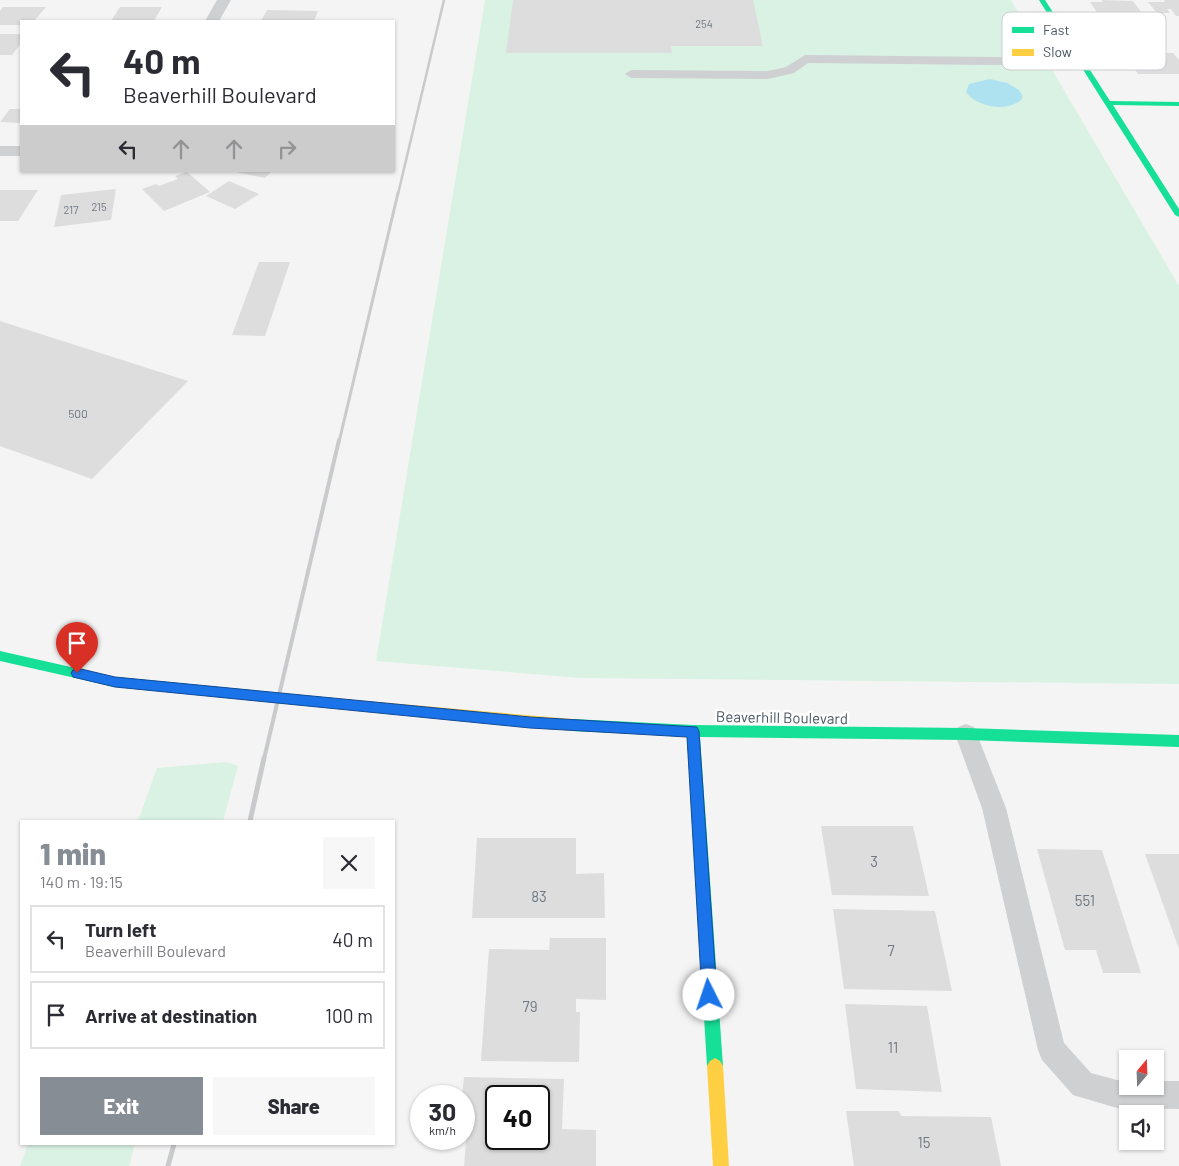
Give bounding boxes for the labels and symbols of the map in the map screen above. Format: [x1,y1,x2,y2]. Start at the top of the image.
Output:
legend [1002,12,1166,70]
house number: 254 [695,17,713,30]
text: Fast [1043,21,1069,38]
text: Slow [1043,43,1072,60]
house number: 215 [91,200,107,213]
house number: 217 [64,203,78,216]
house number: 500 [68,406,88,420]
pin [56,622,98,673]
street label: Beaverhill Boulevard [716,707,848,727]
house number: 3 [870,852,878,870]
house number: 83 [531,887,547,905]
house number: 551 [1075,891,1095,909]
house number: 7 [887,941,895,959]
position arrow [682,968,734,1020]
house number: 79 [523,997,537,1015]
house number: 11 [888,1038,898,1056]
north arrow [1119,1050,1164,1095]
speed limit sign: 40 [485,1085,550,1150]
house number: 15 [918,1133,930,1151]

